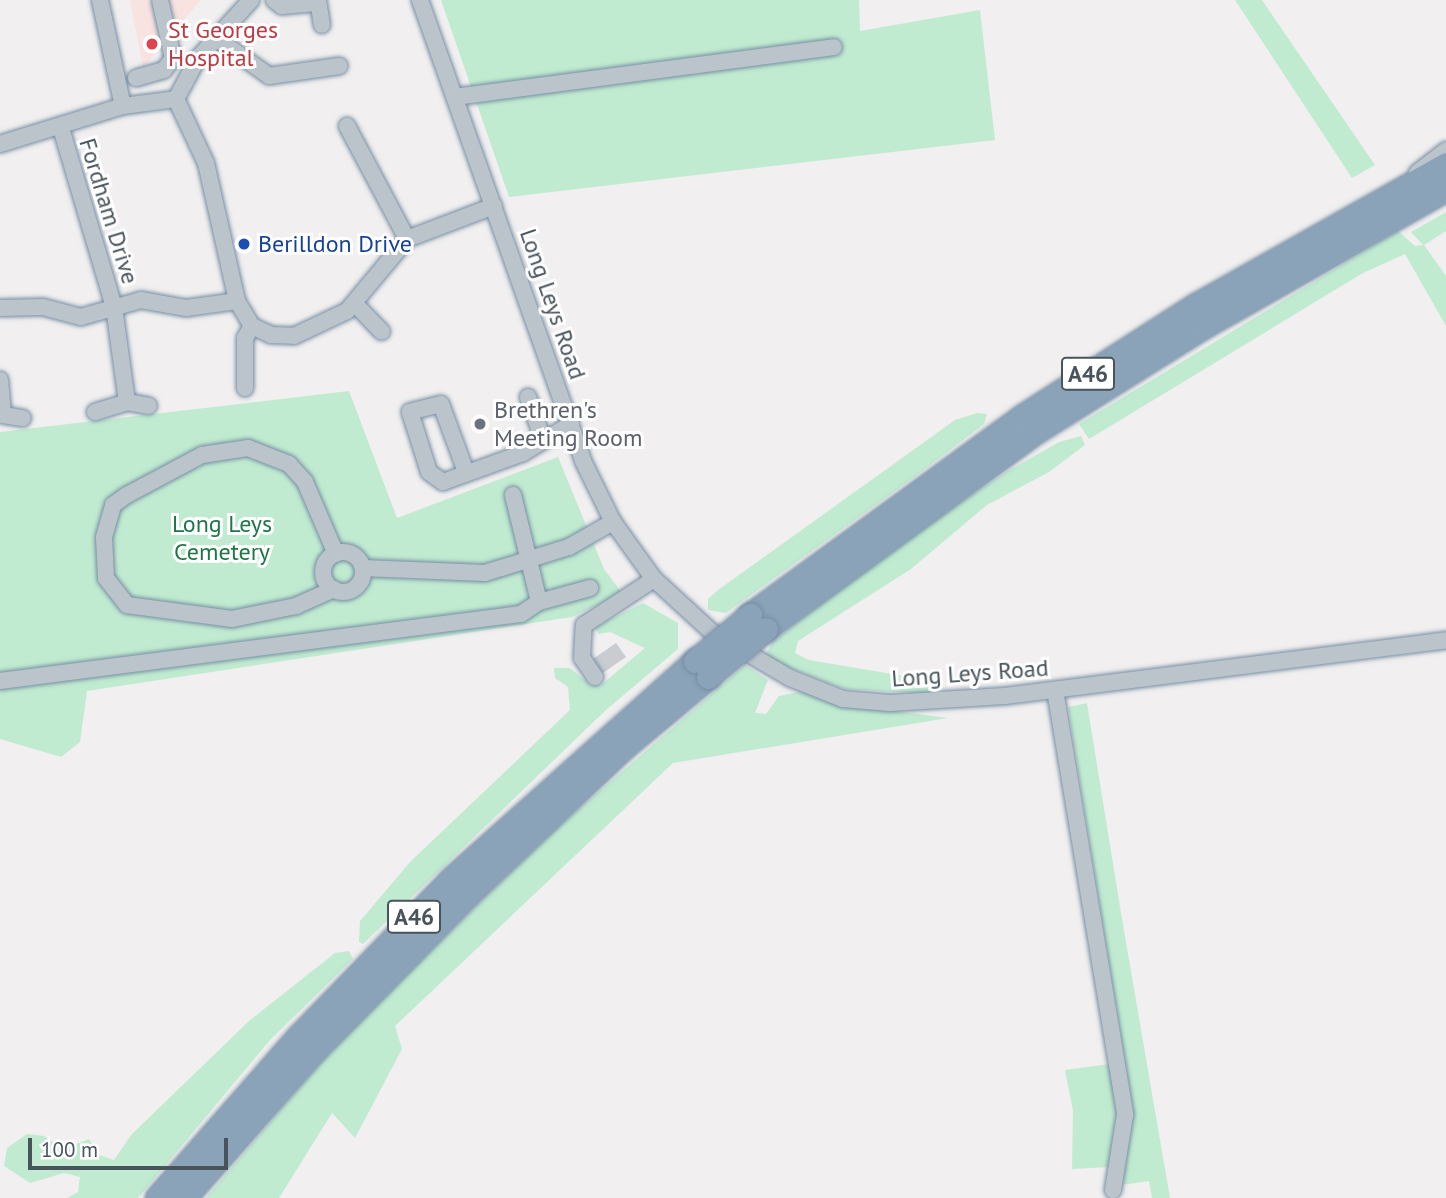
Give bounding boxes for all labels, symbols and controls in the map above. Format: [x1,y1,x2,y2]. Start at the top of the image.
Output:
place label: St Georges Hospital [168,16,278,72]
marker: St Georges Hospital [142,34,162,54]
street label: Fordham Drive [73,135,145,287]
street label: Long Leys Road [514,225,592,383]
place label: Berilldon Drive [258,230,412,258]
marker: Berilldon Drive [236,236,252,252]
road number: A46 [1060,354,1116,394]
place label: Brethren's Meeting Room [494,396,642,452]
marker: Brethren's Meeting Room [472,416,488,432]
park label: Long Leys Cemetery [172,510,272,566]
street label: Long Leys Road [890,653,1050,693]
road number: A46 [386,898,442,936]
scale bar [32,1124,231,1168]
text: 100 m [41,1136,98,1163]

